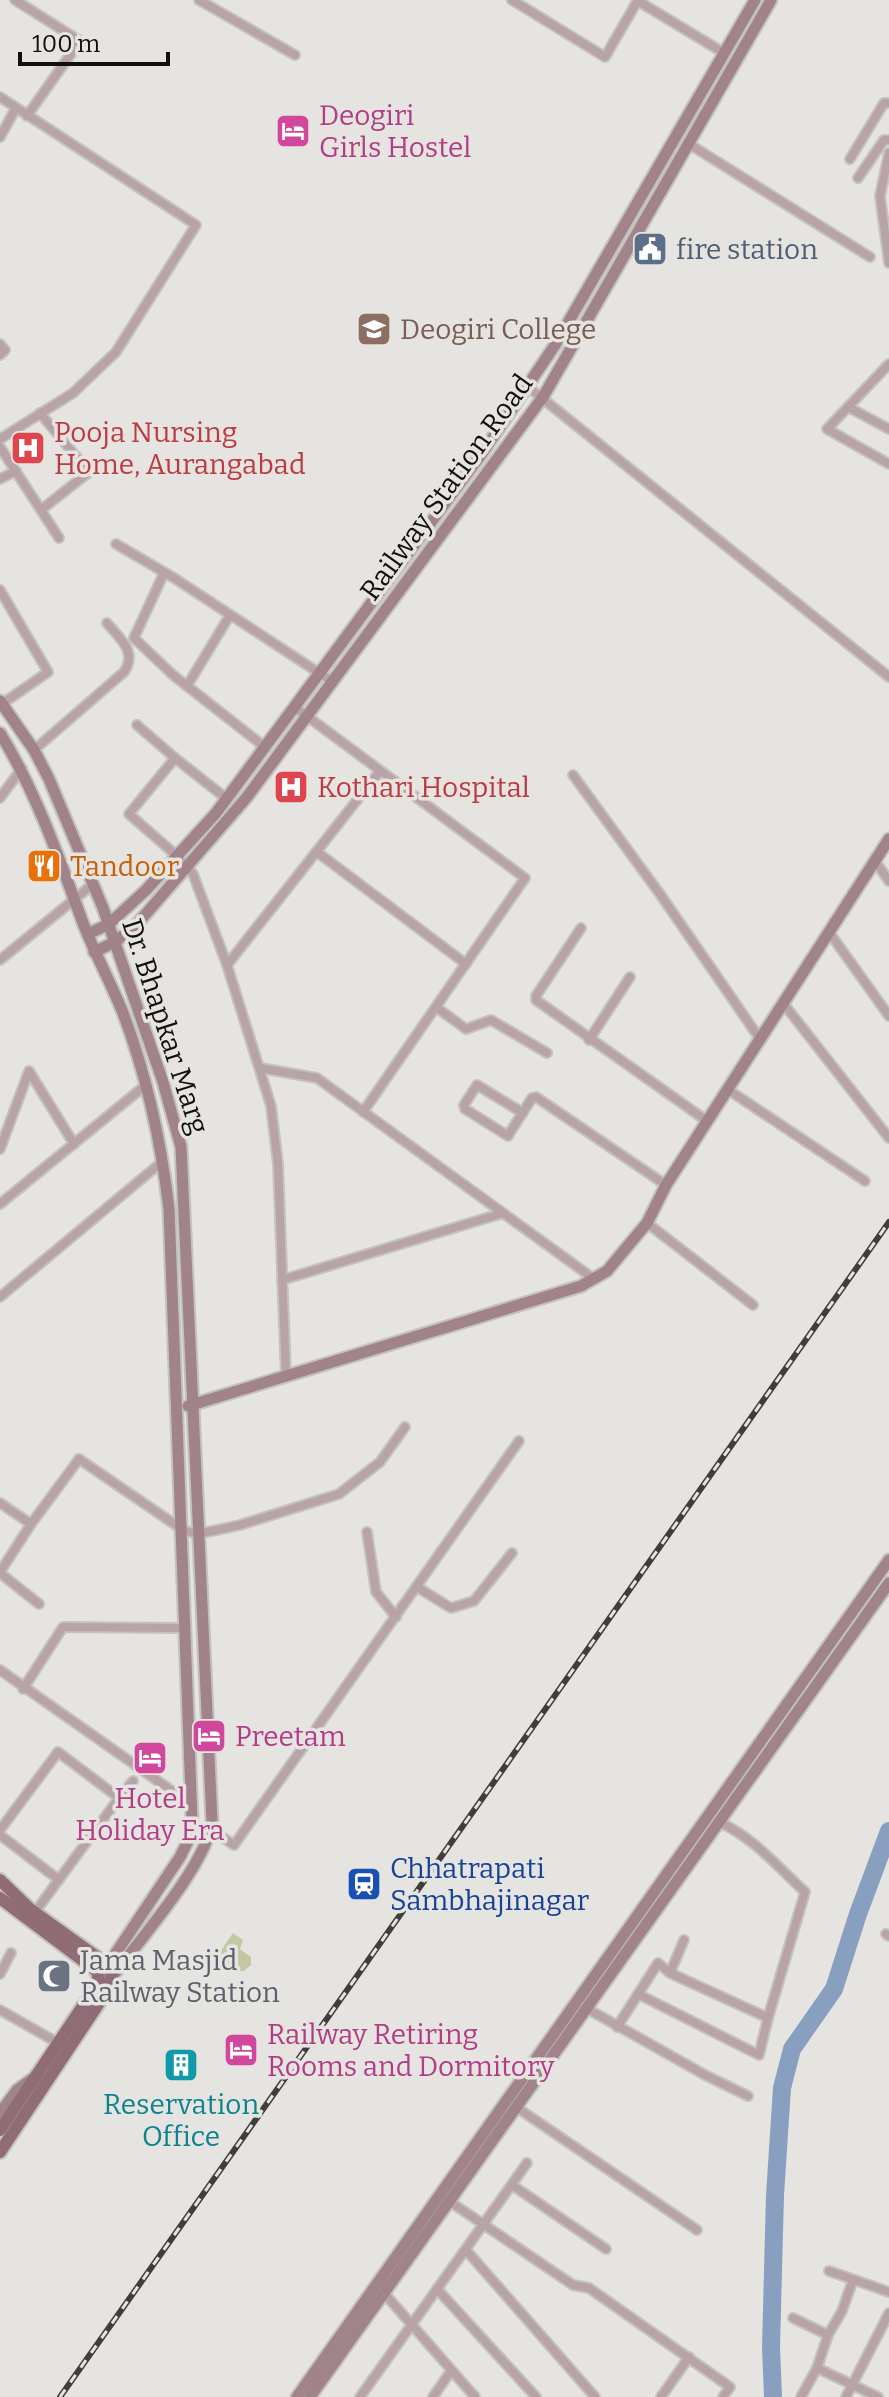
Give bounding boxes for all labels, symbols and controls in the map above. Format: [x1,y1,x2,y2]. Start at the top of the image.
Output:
scale bar [20,16,168,66]
text: 100 m [32,30,100,58]
place label: Deogiri Girls Hostel [319,99,471,164]
hotel icon: Deogiri Girls Hostel [274,112,312,150]
public building icon: fire station [631,230,669,268]
place label: fire station [676,233,818,266]
school or university icon: Deogiri College [355,310,393,348]
place label: Deogiri College [400,313,596,346]
street label: Railway Station Road [353,368,539,607]
place label: Pooja Nursing Home, Aurangabad [54,416,306,481]
hospital icon: Pooja Nursing Home, Aurangabad [9,429,47,467]
hospital icon: Kothari Hospital [272,768,310,806]
place label: Kothari Hospital [317,771,530,804]
restaurant icon: Tandoor [25,847,63,885]
place label: Tandoor [70,850,179,883]
street label: Dr. Bhapkar Marg [115,914,216,1138]
hotel icon: Preetam [190,1717,228,1755]
place label: Preetam [235,1720,346,1753]
hotel icon: Hotel Holiday Era [131,1739,169,1777]
place label: Hotel Holiday Era [75,1782,225,1847]
place label: Chhatrapati Sambhajinagar [390,1852,589,1917]
station icon: Chhatrapati Sambhajinagar [345,1865,383,1903]
place label: Jama Masjid Railway Station [79,1944,280,2009]
mosque icon: Jama Masjid Railway Station [35,1957,73,1995]
place label: Railway Retiring Rooms and Dormitory [267,2018,555,2083]
hotel icon: Railway Retiring Rooms and Dormitory [222,2031,260,2069]
building icon: Reservation Office [162,2046,200,2084]
place label: Reservation Office [103,2088,259,2153]

